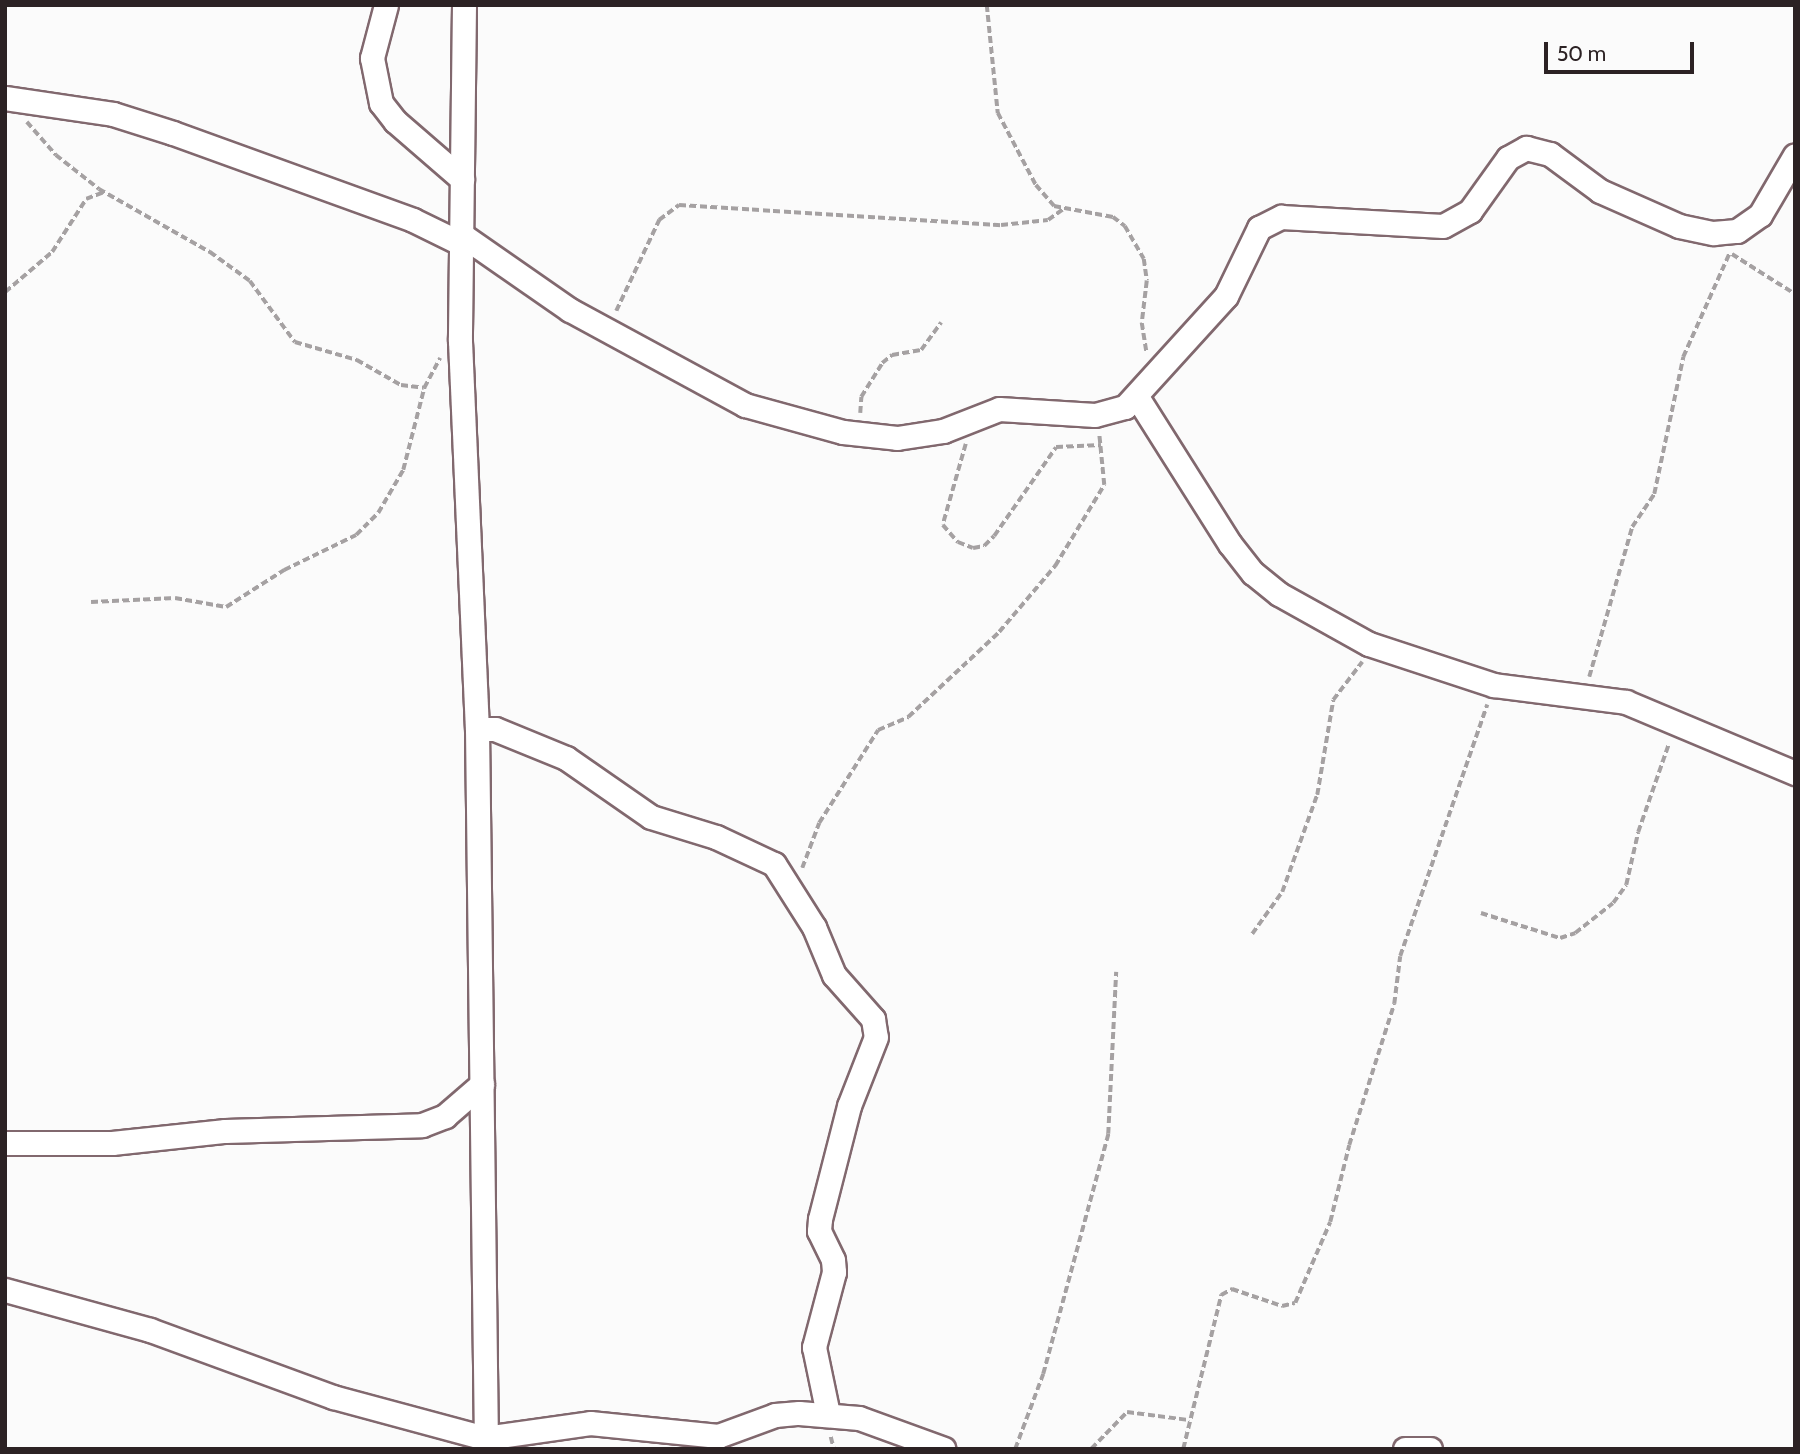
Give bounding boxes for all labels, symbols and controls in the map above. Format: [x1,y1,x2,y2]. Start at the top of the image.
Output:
scale bar [1548,28,1699,72]
text: 50 m [1557,41,1606,66]

